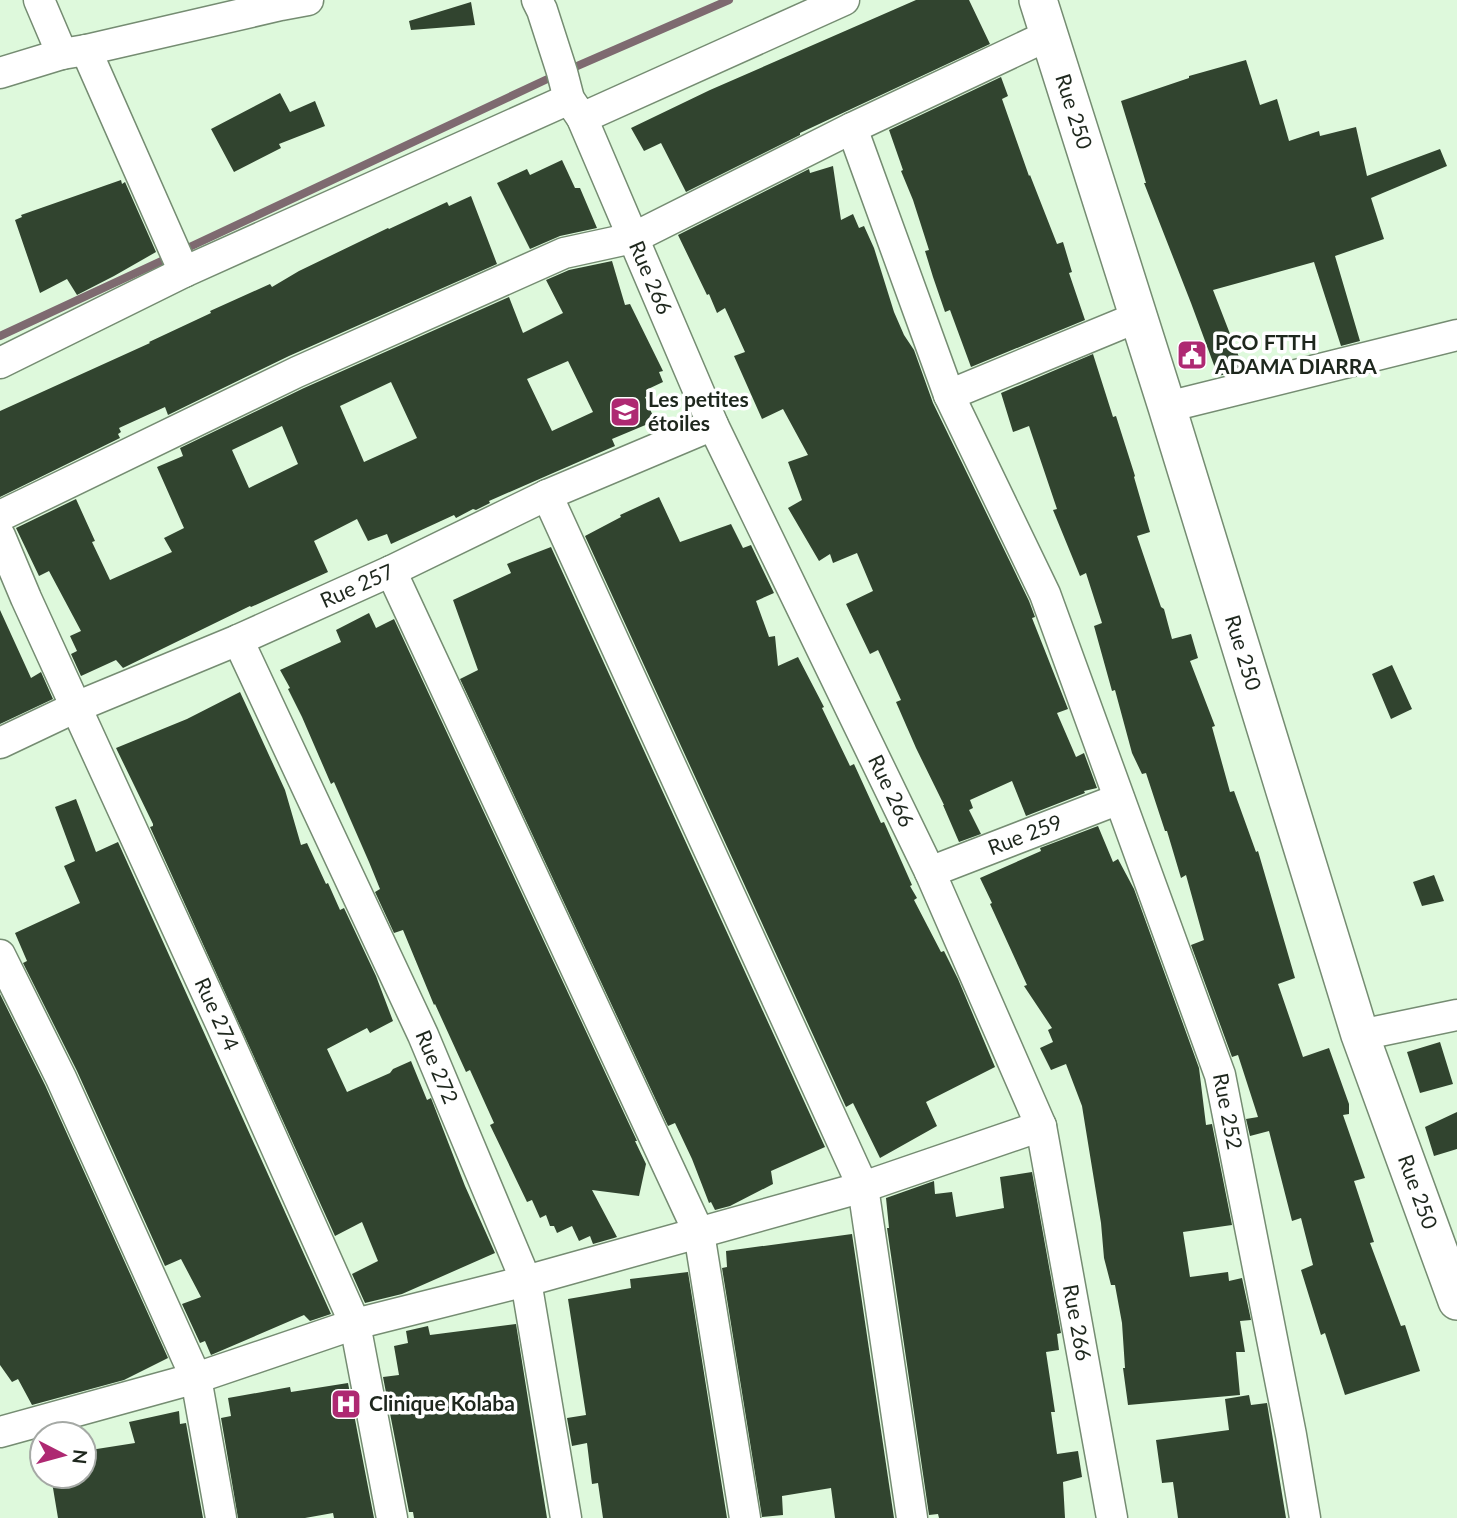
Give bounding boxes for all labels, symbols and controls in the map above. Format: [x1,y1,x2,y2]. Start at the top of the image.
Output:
street label: Rue 250 [1051,70,1098,152]
street label: Rue 266 [625,237,678,318]
place label: PCO FTTH ADAMA DIARRA [1214,329,1377,378]
public building icon: PCO FTTH ADAMA DIARRA [1175,338,1209,372]
place label: Les petites étoiles [648,386,749,435]
school or university icon: Les petites étoiles [608,395,642,429]
street label: Rue 257 [316,558,397,612]
street label: Rue 250 [1221,612,1267,693]
street label: Rue 266 [864,750,920,831]
street label: Rue 259 [984,808,1065,859]
street label: Rue 274 [190,973,245,1054]
street label: Rue 272 [411,1026,464,1107]
street label: Rue 252 [1209,1071,1248,1152]
street label: Rue 250 [1394,1151,1444,1232]
street label: Rue 266 [1059,1282,1097,1363]
hospital icon: Clinique Kolaba [329,1387,363,1421]
place label: Clinique Kolaba [369,1390,515,1415]
north arrow [28,1420,98,1490]
text: N [68,1448,93,1465]

